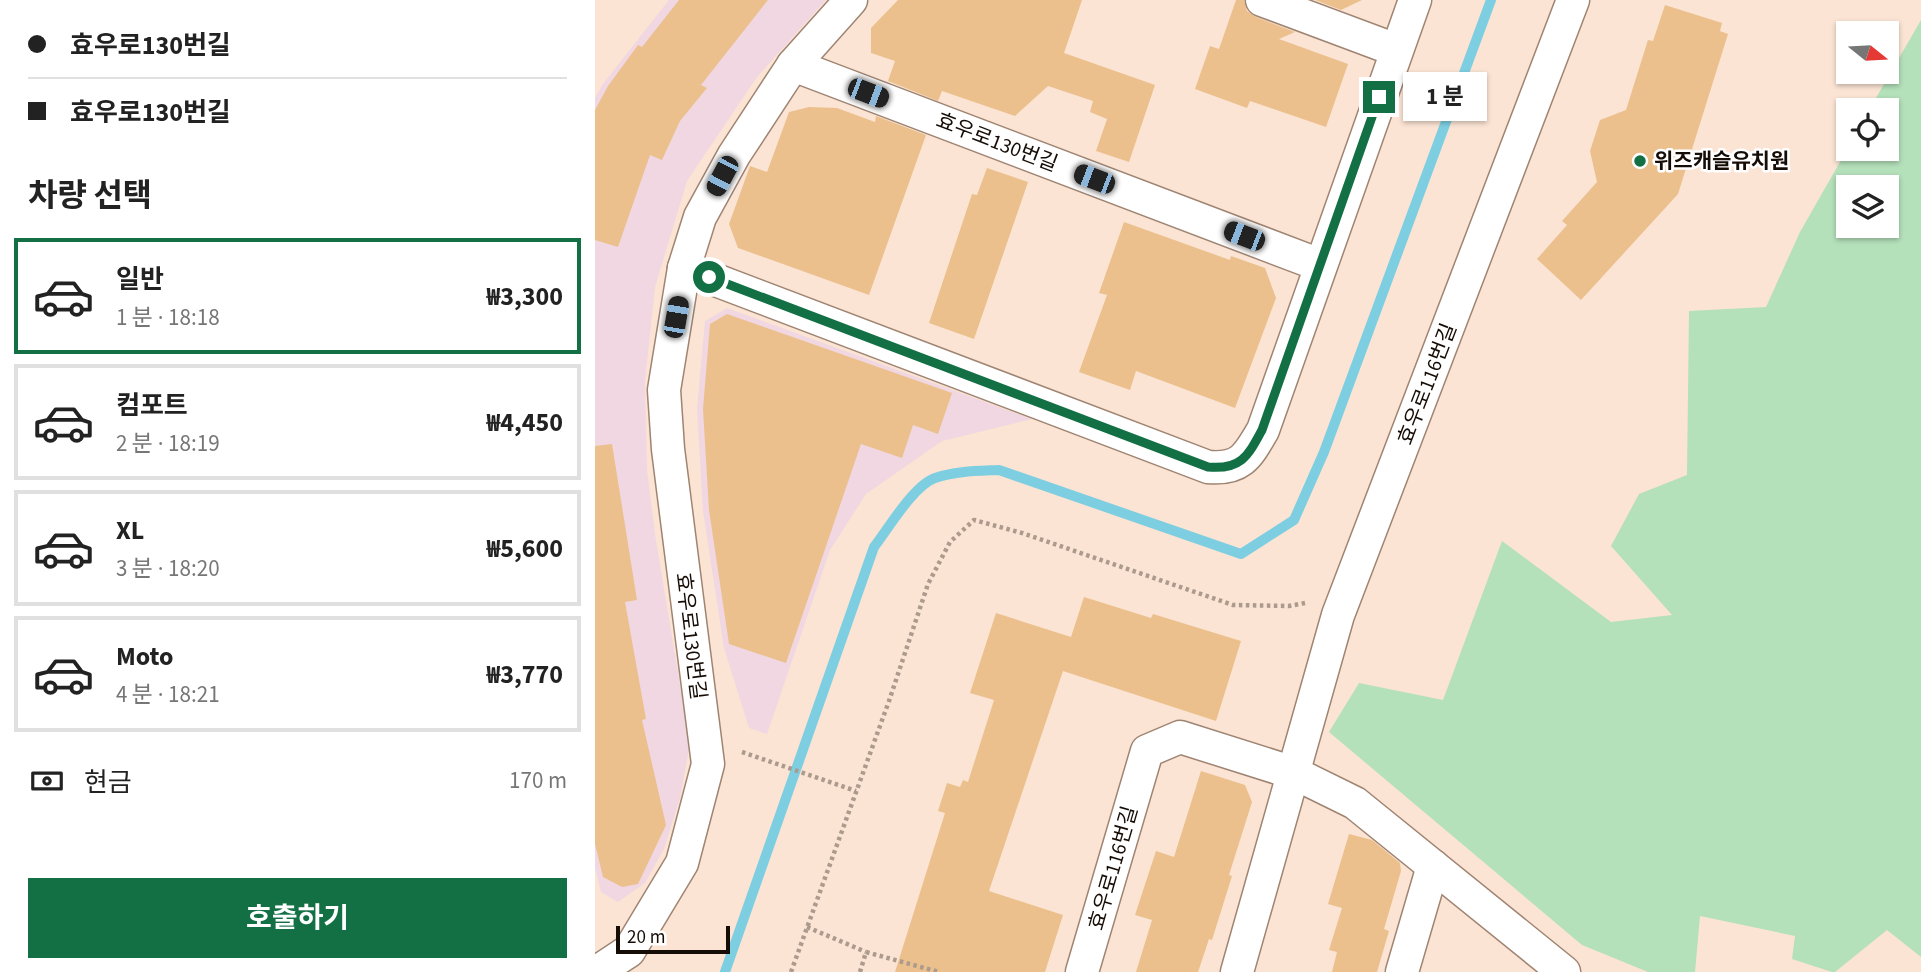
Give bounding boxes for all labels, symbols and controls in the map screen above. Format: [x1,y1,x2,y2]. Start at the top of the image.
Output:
north arrow [1836,21,1899,84]
map controls [1836,21,1899,238]
text: 효우로130번길 [70,27,231,64]
callout: 1 분 [1403,72,1487,122]
car [845,76,892,110]
text: 1 분 [1426,80,1464,113]
route end [1363,81,1395,113]
text: 효우로130번길 [70,94,231,131]
button: locate [1836,98,1899,161]
street label: 효우로130번길 [932,105,1062,179]
place label: 위즈캐슬유치원 [1654,146,1789,176]
car [703,153,742,199]
marker: 위즈캐슬유치원 [1632,153,1648,169]
car [1071,162,1118,196]
text: 차량 선택 [28,173,152,219]
button: layers [1836,175,1899,238]
car [1221,219,1268,253]
text: 일반 [116,261,164,298]
route start [693,261,725,293]
icon: car [32,265,95,328]
text: ₩3,300 [487,278,563,315]
car [663,294,690,340]
text: 1 분 · 18:18 [116,301,220,334]
street label: 효우로116번길 [1390,319,1464,449]
text: 컴포트 [116,387,188,424]
icon: car [32,391,95,454]
text: ₩4,450 [487,404,563,441]
text: 2 분 · 18:19 [116,427,220,460]
text: XL [116,512,144,549]
icon: car [32,517,95,580]
text: ₩5,600 [487,530,563,567]
text: 3 분 · 18:20 [116,552,220,585]
street label: 효우로130번길 [668,571,714,701]
text: Moto [116,638,173,675]
icon: car [32,643,95,706]
text: ₩3,770 [487,656,563,693]
text: 4 분 · 18:21 [116,678,220,711]
icon: cash [28,762,66,800]
text: 현금 [84,764,132,801]
text: 170 m [509,764,567,797]
street label: 효우로116번길 [1081,802,1145,934]
button: 호출하기 [28,878,567,958]
scale bar [616,923,730,955]
text: 20 m [627,924,665,951]

